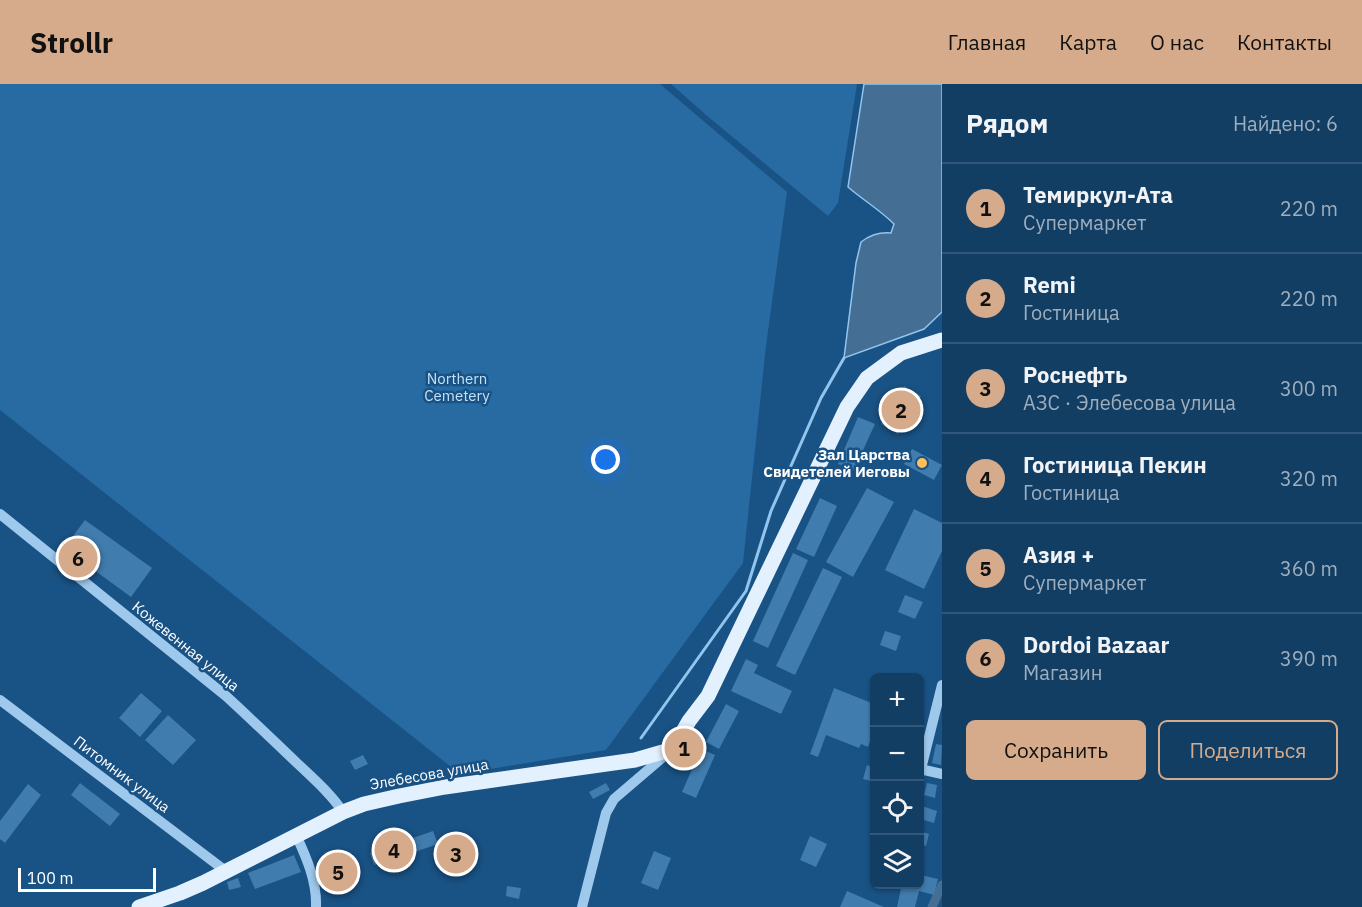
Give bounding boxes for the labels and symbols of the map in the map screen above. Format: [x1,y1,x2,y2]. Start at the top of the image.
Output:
park label: Northern Cemetery [424,369,490,405]
pin: 2 [882,388,920,432]
your location [591,445,620,474]
place label: Зал Царства Свидетелей Иеговы [763,445,910,481]
marker: Зал Царства Свидетелей Иеговы [915,456,929,470]
pin: 6 [58,536,98,580]
street label: Кожевенная улица [128,597,244,695]
pin: 1 [664,726,704,770]
street label: Питомник улица [70,732,174,816]
street label: Элебесова улица [368,754,490,794]
pin: 4 [374,828,414,873]
pin: 3 [436,832,476,876]
pin: 5 [318,850,358,894]
scale bar [18,865,156,892]

